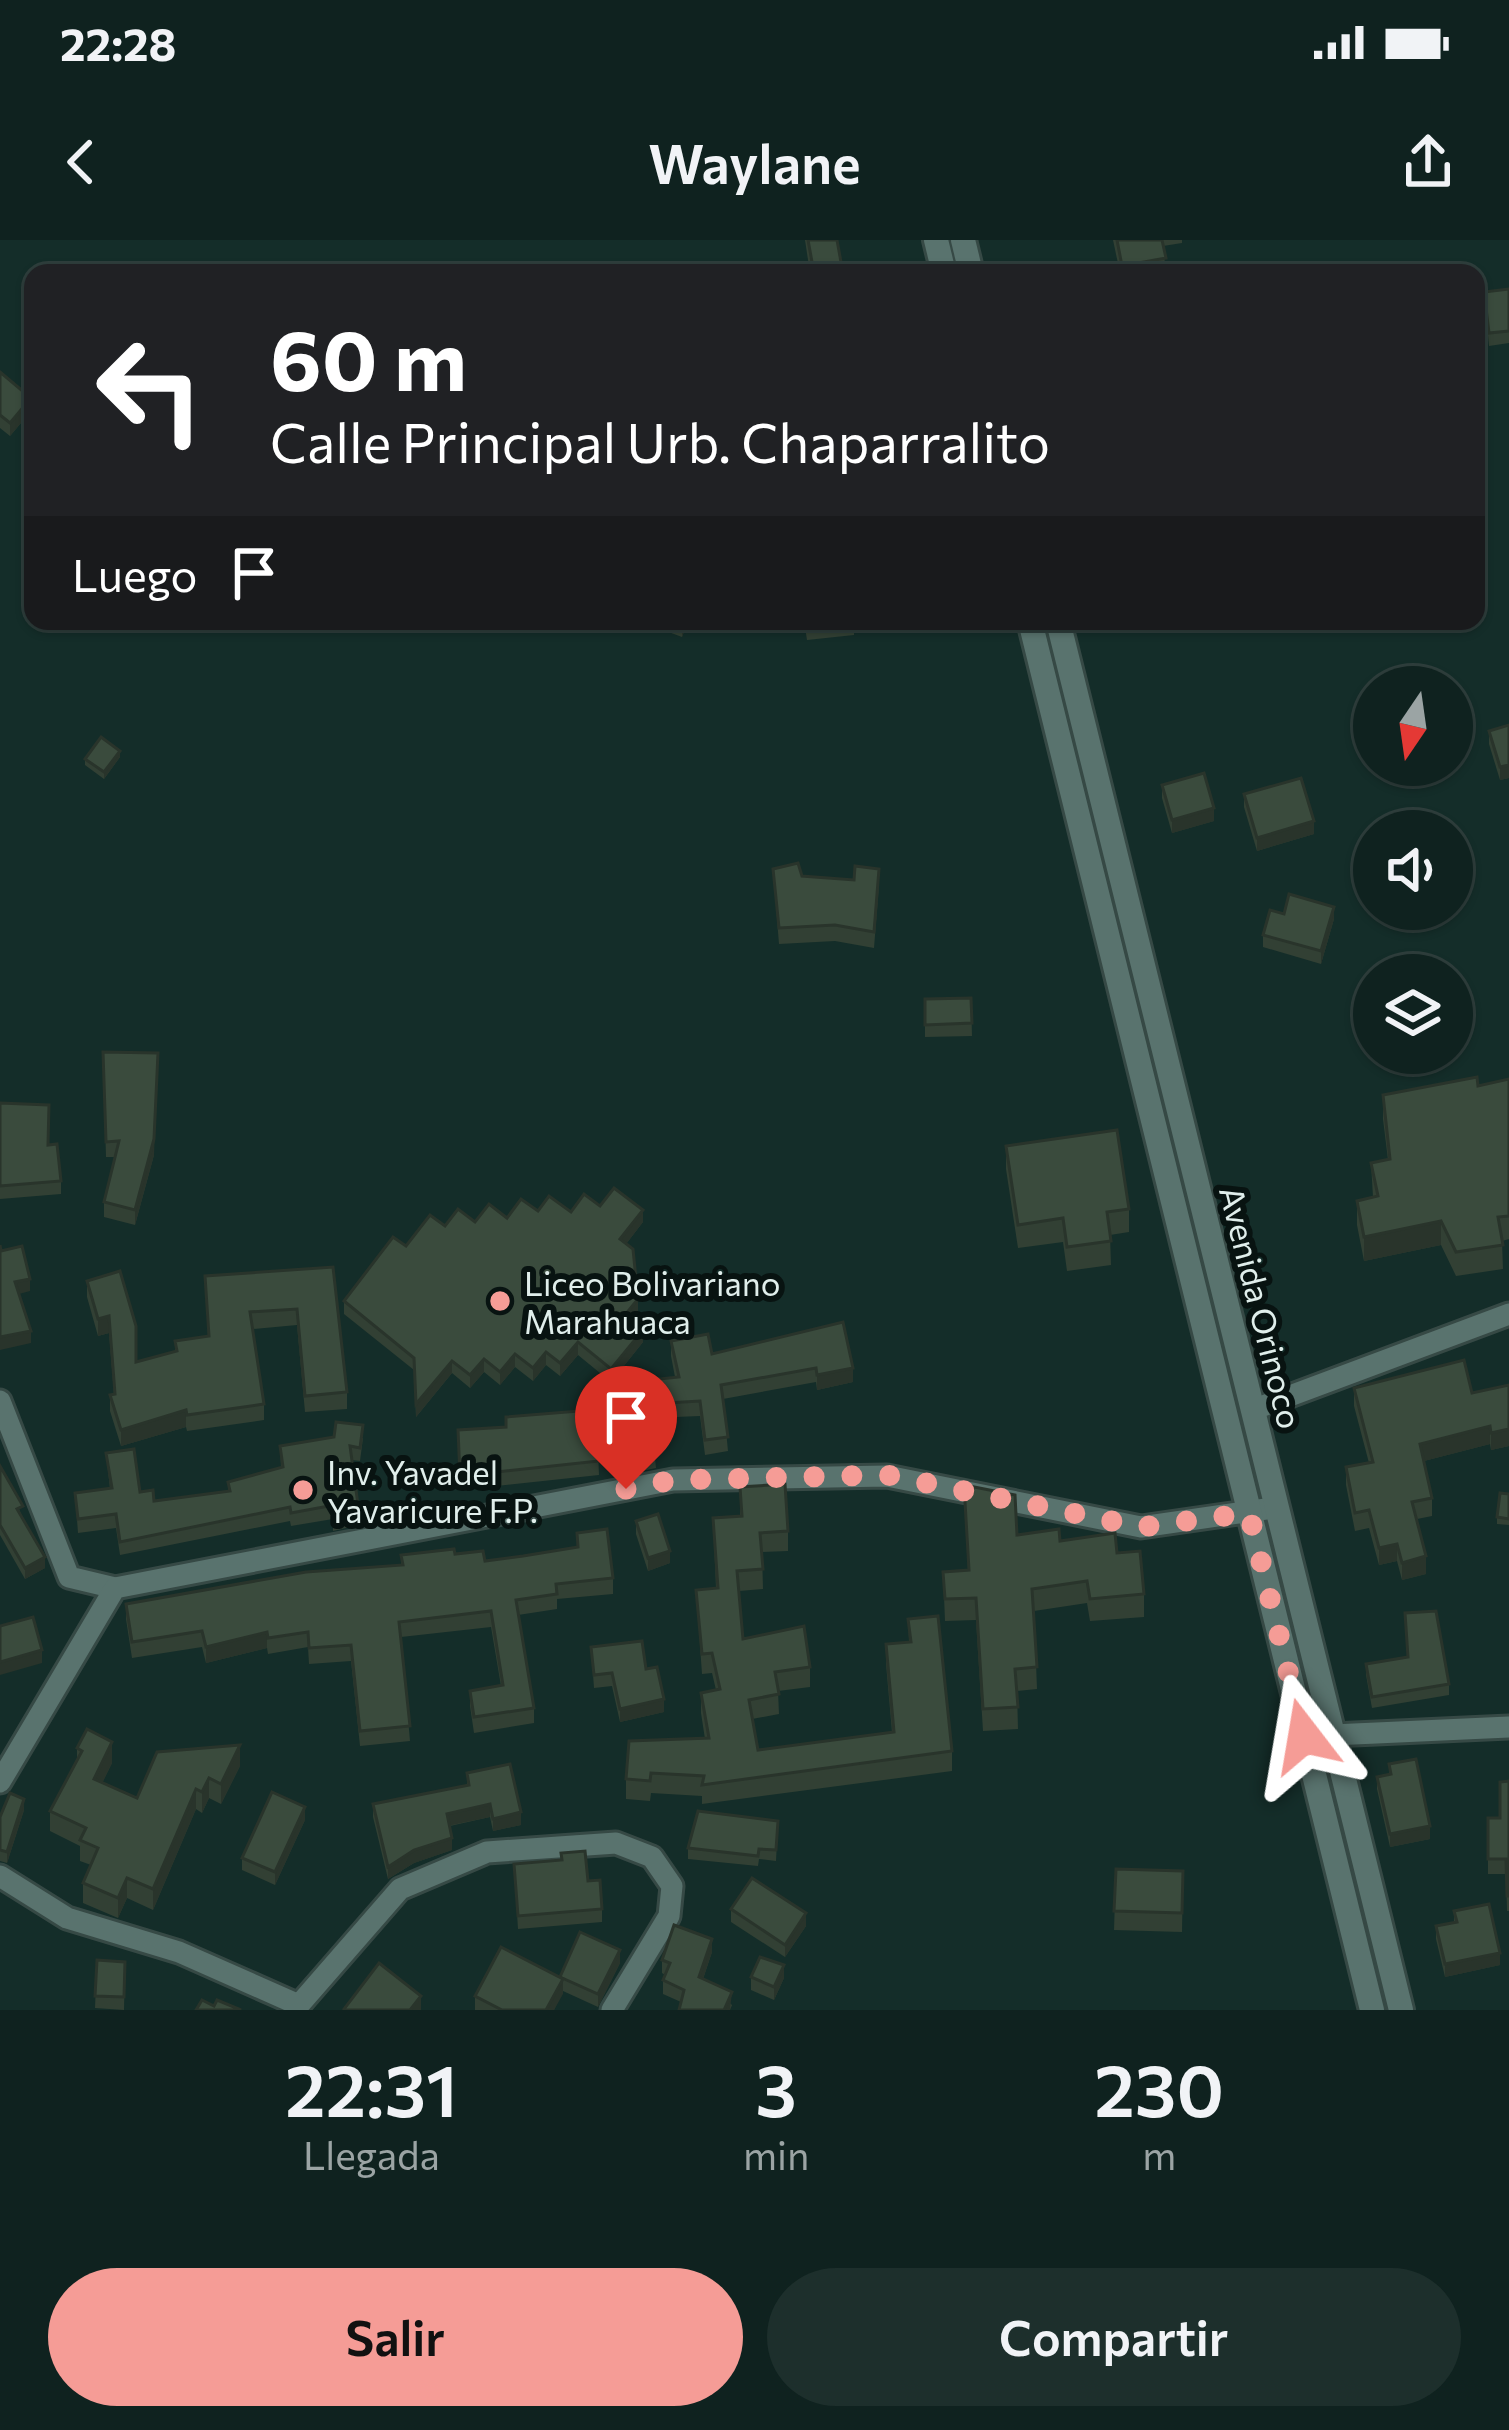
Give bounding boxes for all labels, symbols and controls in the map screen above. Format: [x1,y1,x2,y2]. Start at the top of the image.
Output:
text: 22:28 [60,15,176,70]
icon: back [48,129,114,195]
text: Waylane [648,129,861,195]
icon: share [1395,129,1461,195]
text: 60 m [270,306,467,408]
icon: left [72,312,228,468]
text: Calle Principal Urb. Chaparralito [270,408,1050,474]
icon: arrive [221,540,287,606]
text: Luego [72,546,197,601]
north arrow [1353,666,1473,786]
map controls [1353,666,1473,1074]
button: sound [1353,810,1473,930]
button: layers [1353,954,1473,1074]
street label: Avenida Orinoco [1212,1181,1312,1433]
place label: Liceo Bolivariano Marahuaca [524,1262,780,1341]
marker: Liceo Bolivariano Marahuaca [487,1288,513,1314]
pin [575,1366,677,1489]
icon: arrive [593,1384,659,1450]
place label: Inv. Yavadel Yavaricure F.P. [327,1451,538,1530]
marker: Inv. Yavadel Yavaricure F.P. [290,1477,316,1503]
position arrow [1241,1673,1367,1799]
text: 22:31 [285,2044,458,2132]
text: 3 [755,2044,797,2132]
text: 230 [1094,2044,1224,2132]
text: Llegada [303,2130,440,2178]
text: min [743,2130,809,2178]
text: m [1142,2130,1176,2178]
button: Salir [48,2268,743,2406]
button: Compartir [767,2268,1461,2406]

